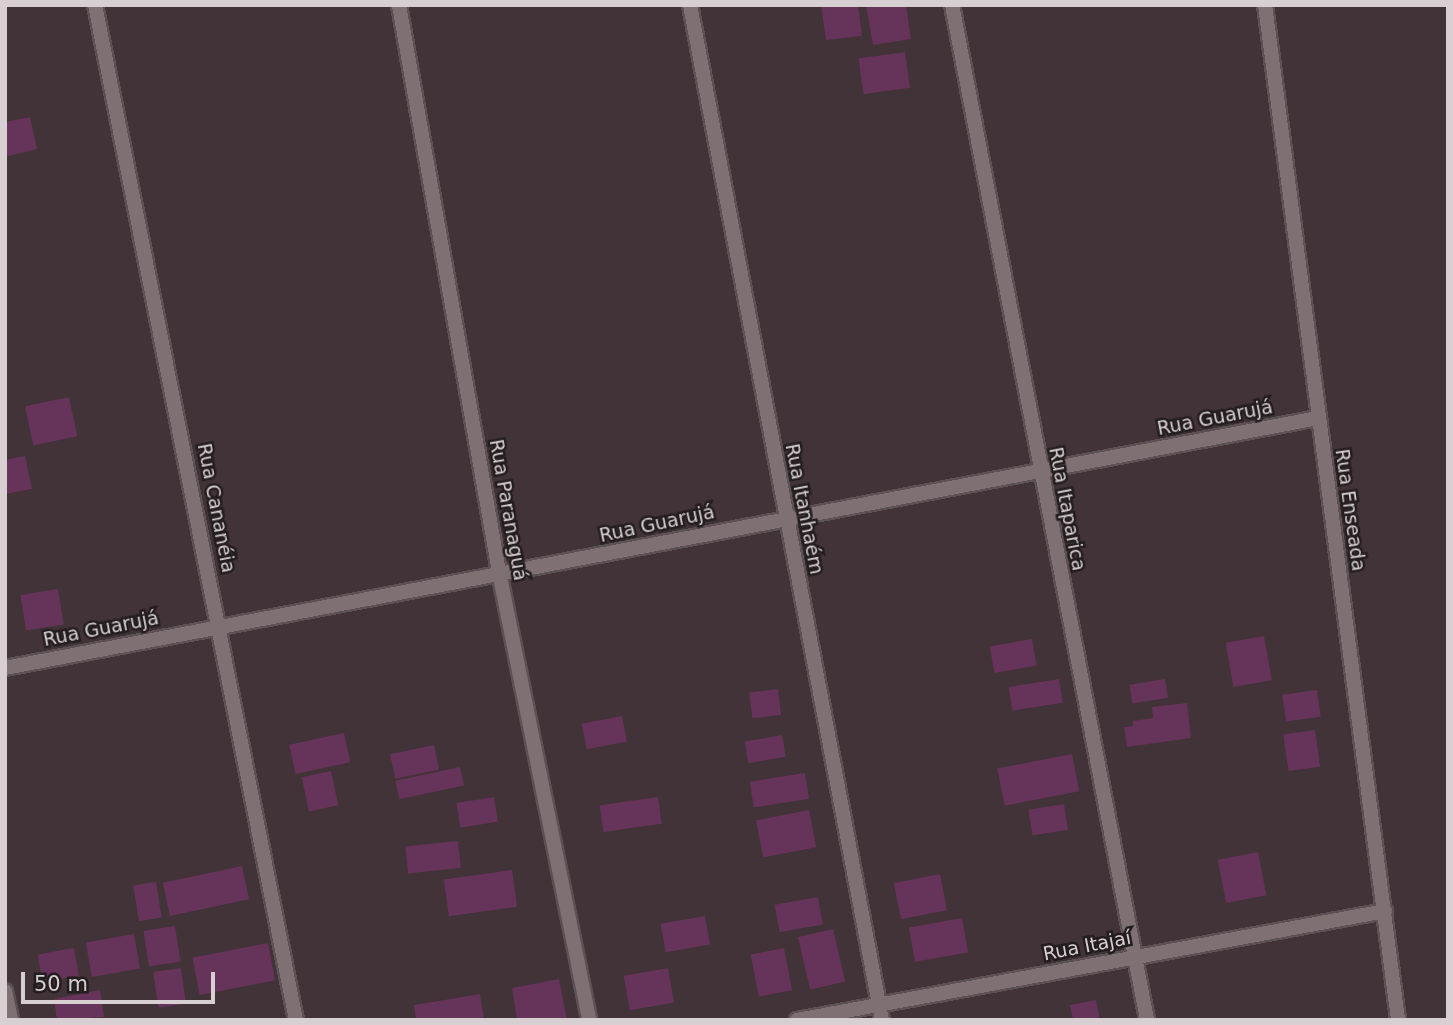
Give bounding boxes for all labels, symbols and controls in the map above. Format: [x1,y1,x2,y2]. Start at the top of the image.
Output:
street label: Rua Guarujá [1155,396,1275,440]
street label: Rua Paranaguá [484,438,532,582]
street label: Rua Cananéia [192,441,240,575]
street label: Rua Itanhaém [780,442,828,576]
street label: Rua Itaparica [1044,445,1090,573]
street label: Rua Enseada [1330,447,1370,573]
street label: Rua Guarujá [597,501,717,547]
street label: Rua Guarujá [41,607,161,651]
street label: Rua Itajaí [1041,926,1133,966]
scale bar [24,958,219,1002]
text: 50 m [34,972,88,996]

